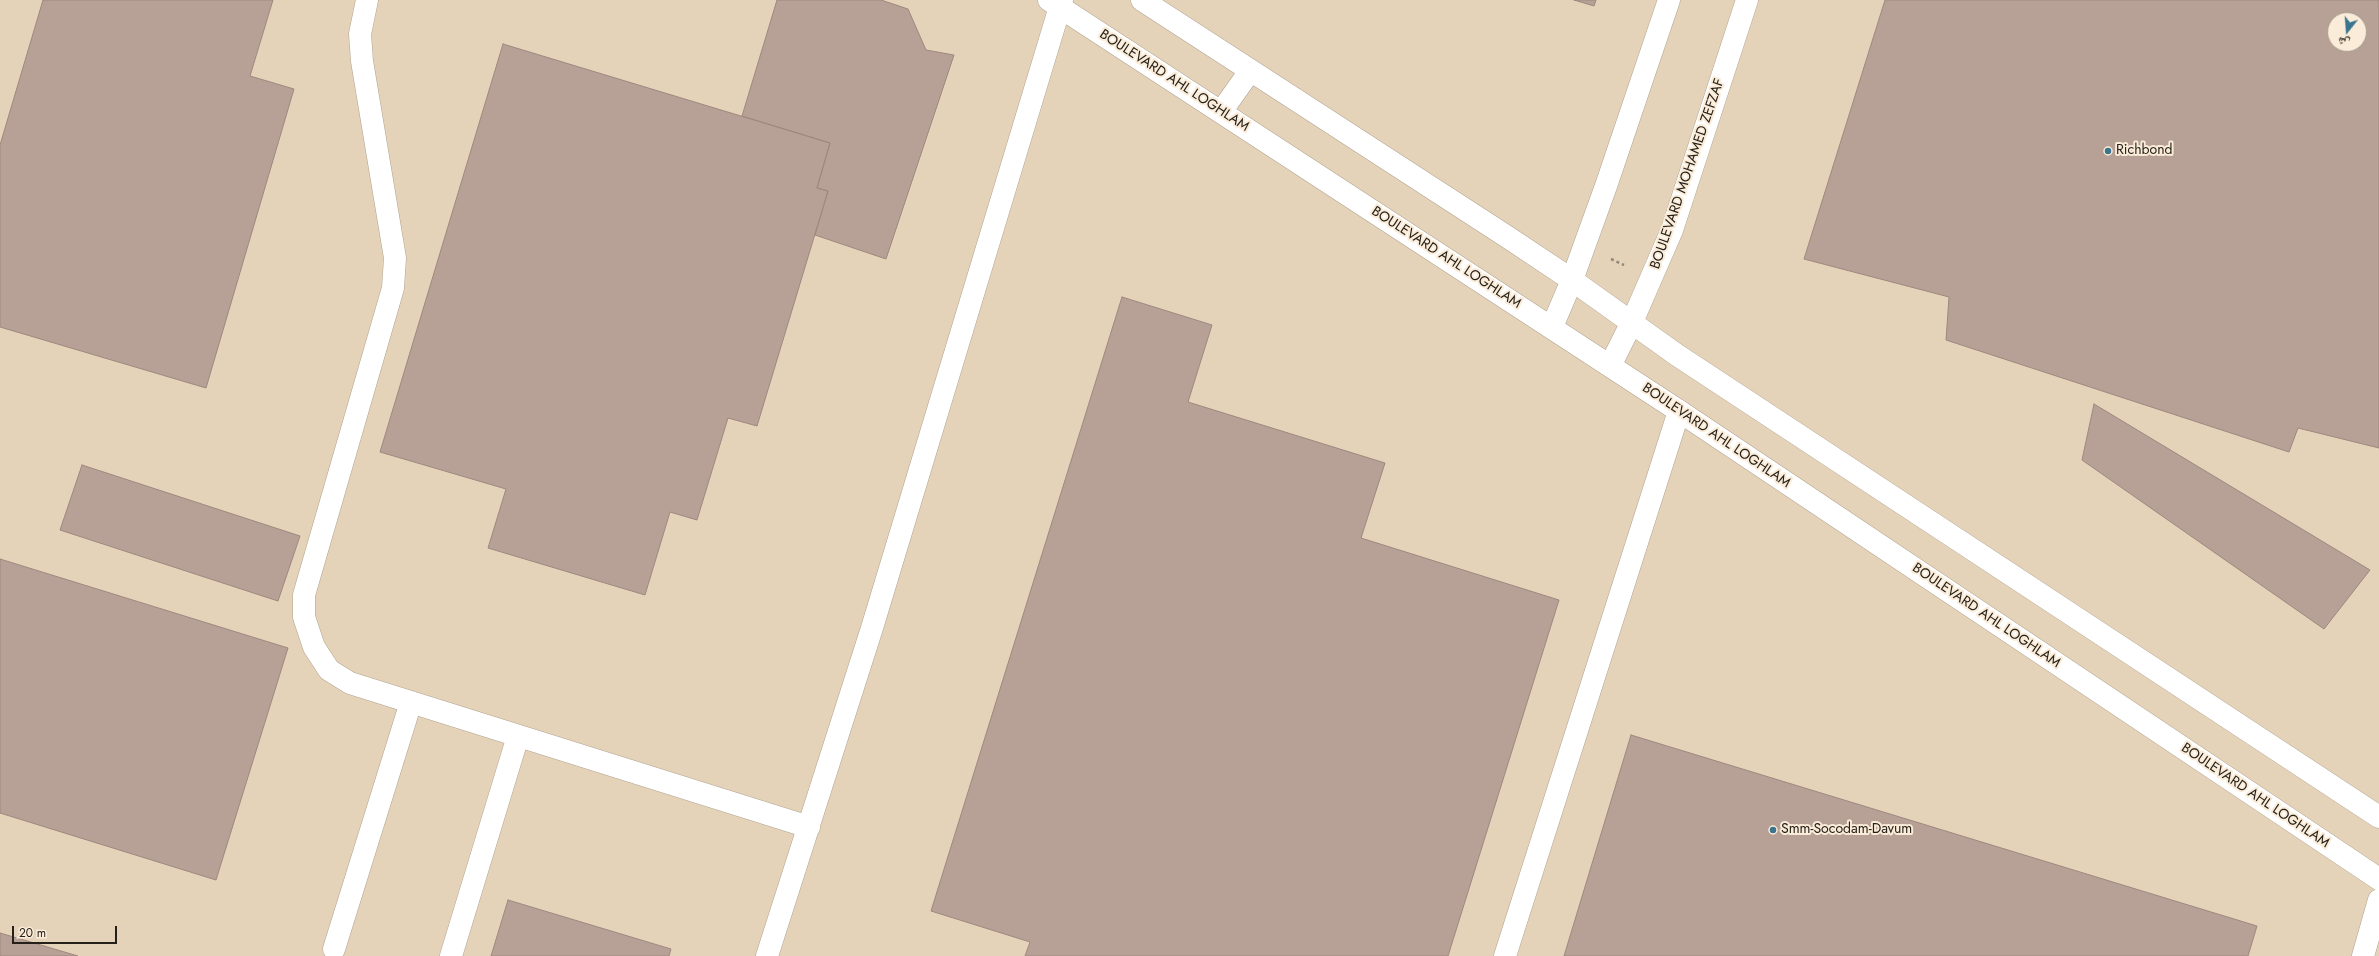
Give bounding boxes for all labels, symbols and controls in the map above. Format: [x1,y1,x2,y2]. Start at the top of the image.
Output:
north arrow [2327,12,2367,52]
street label: BOULEVARD AHL LOGHLAM [1096,26,1252,136]
text: ش [2336,33,2352,52]
street label: BOULEVARD MOHAMED ZEFZAF [1647,76,1729,272]
place label: Richbond [2116,143,2172,159]
marker: Richbond [2103,146,2113,156]
street label: BOULEVARD AHL LOGHLAM [1368,203,1524,313]
street label: BOULEVARD AHL LOGHLAM [1639,380,1793,492]
street label: BOULEVARD AHL LOGHLAM [1909,560,2063,672]
street label: BOULEVARD AHL LOGHLAM [2178,740,2332,852]
place label: Smm-Socodam-Davum [1781,822,1912,838]
marker: Smm-Socodam-Davum [1768,825,1778,835]
scale bar [14,918,119,944]
text: 20 m [19,924,46,942]

